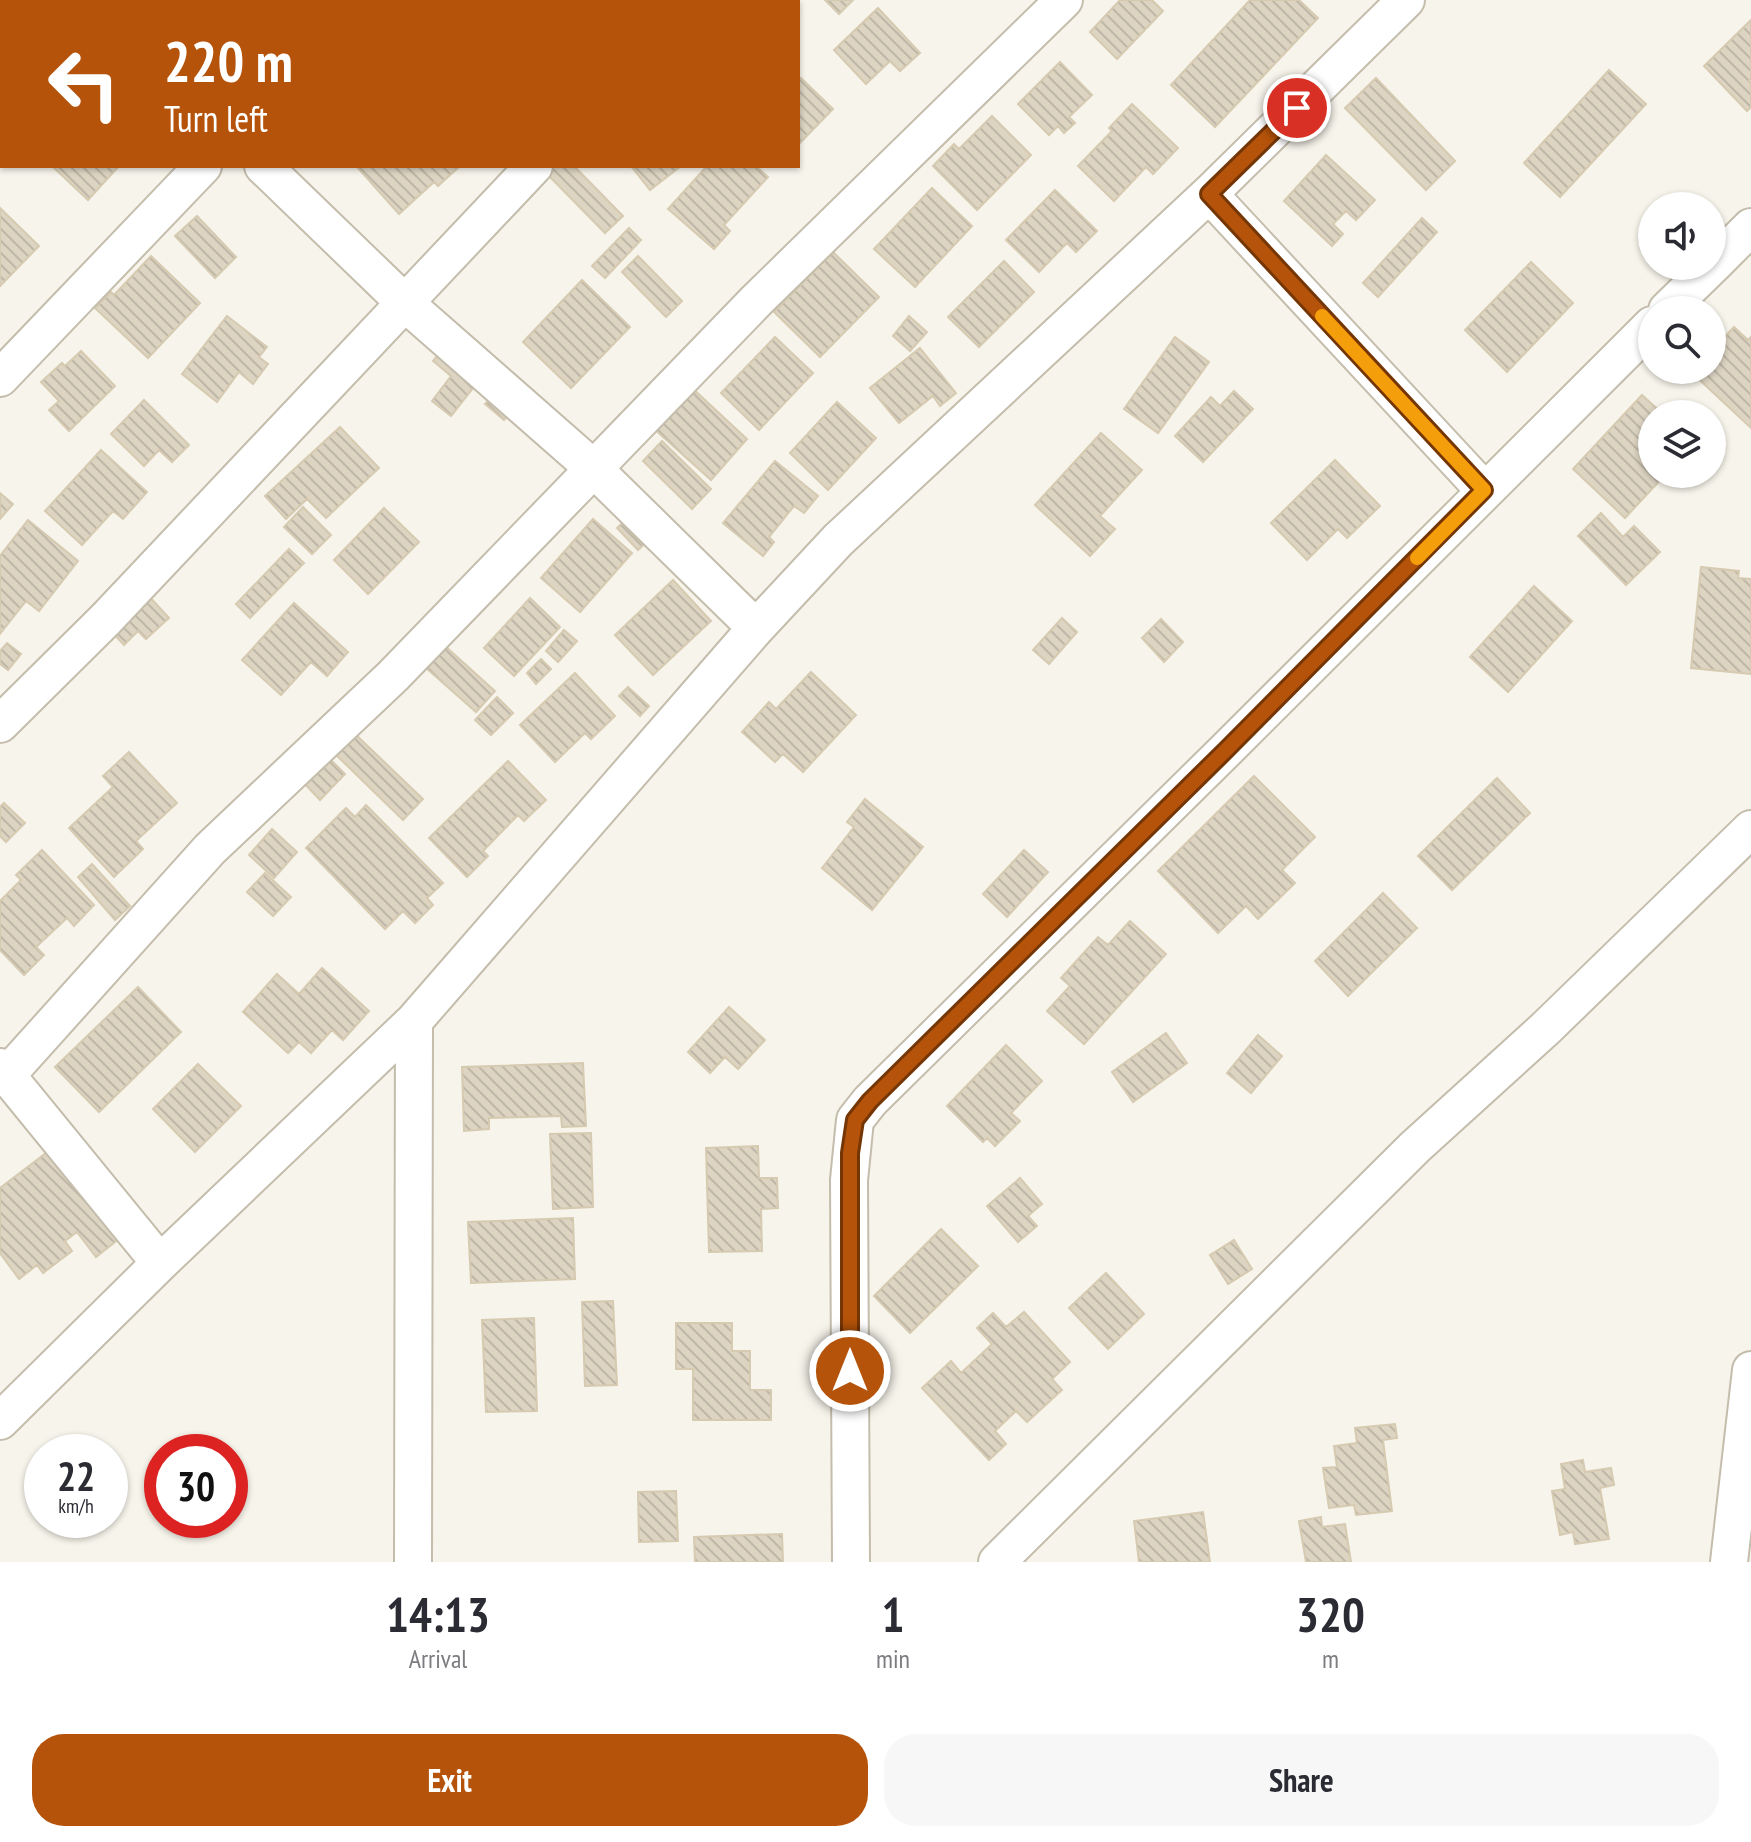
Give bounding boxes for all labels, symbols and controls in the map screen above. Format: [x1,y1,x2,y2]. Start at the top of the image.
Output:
text: 220 m [164,25,293,97]
icon: left [32,32,136,136]
pin [1263,74,1331,142]
icon: arrive [1275,86,1319,130]
text: Turn left [164,95,268,142]
map controls [1638,192,1726,488]
button: sound [1638,192,1726,280]
button: search [1638,296,1726,384]
button: layers [1638,400,1726,488]
position arrow [808,1329,892,1413]
speed limit sign: 30 [144,1434,248,1538]
text: 22 [57,1450,95,1502]
text: km/h [58,1493,94,1519]
text: 14:13 [386,1583,490,1645]
text: 1 [882,1583,904,1645]
text: 320 [1296,1583,1365,1645]
text: Arrival [409,1642,467,1675]
text: min [876,1642,910,1675]
text: m [1322,1642,1339,1675]
button: Exit [32,1734,868,1826]
button: Share [884,1734,1719,1826]

